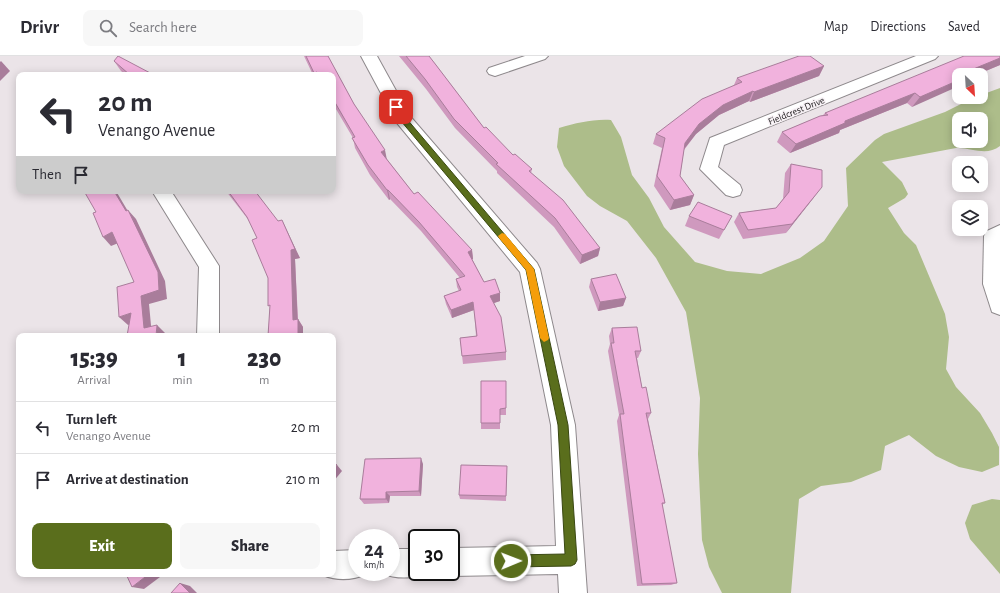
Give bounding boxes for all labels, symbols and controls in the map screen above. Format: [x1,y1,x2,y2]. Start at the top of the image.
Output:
search box [83,10,363,46]
icon: search [97,17,119,39]
text: Drivr [20,18,59,37]
text: Search here [129,20,197,35]
text: Map [824,20,848,34]
text: Directions [870,20,926,34]
text: Saved [948,20,980,34]
north arrow [952,68,988,104]
map controls [952,68,988,236]
icon: left [32,88,84,140]
text: 20 m [98,89,153,117]
pin [379,90,413,124]
street label: Fieldcrest Drive [767,95,826,127]
icon: arrive [385,96,407,118]
button: sound [952,112,988,148]
text: Venango Avenue [98,122,215,140]
button: search [952,156,988,192]
icon: arrive [70,164,92,186]
text: Then [32,167,62,182]
button: layers [952,200,988,236]
text: 15:39 [71,347,118,371]
text: 1 [178,347,187,371]
text: 230 [247,347,281,371]
text: Arrival [77,374,111,387]
text: min [172,374,192,387]
text: m [259,374,269,387]
text: Turn left [66,412,117,427]
icon: left [32,417,54,439]
text: 20 m [291,420,320,435]
text: Venango Avenue [66,430,151,443]
icon: arrive [32,469,54,491]
text: Arrive at destination [66,472,189,487]
text: 210 m [286,472,320,487]
button: Exit [32,523,172,569]
button: Share [180,523,320,569]
speed limit sign: 30 [408,529,460,581]
text: 24 [364,540,384,560]
position arrow [490,540,532,582]
text: km/h [364,560,384,570]

